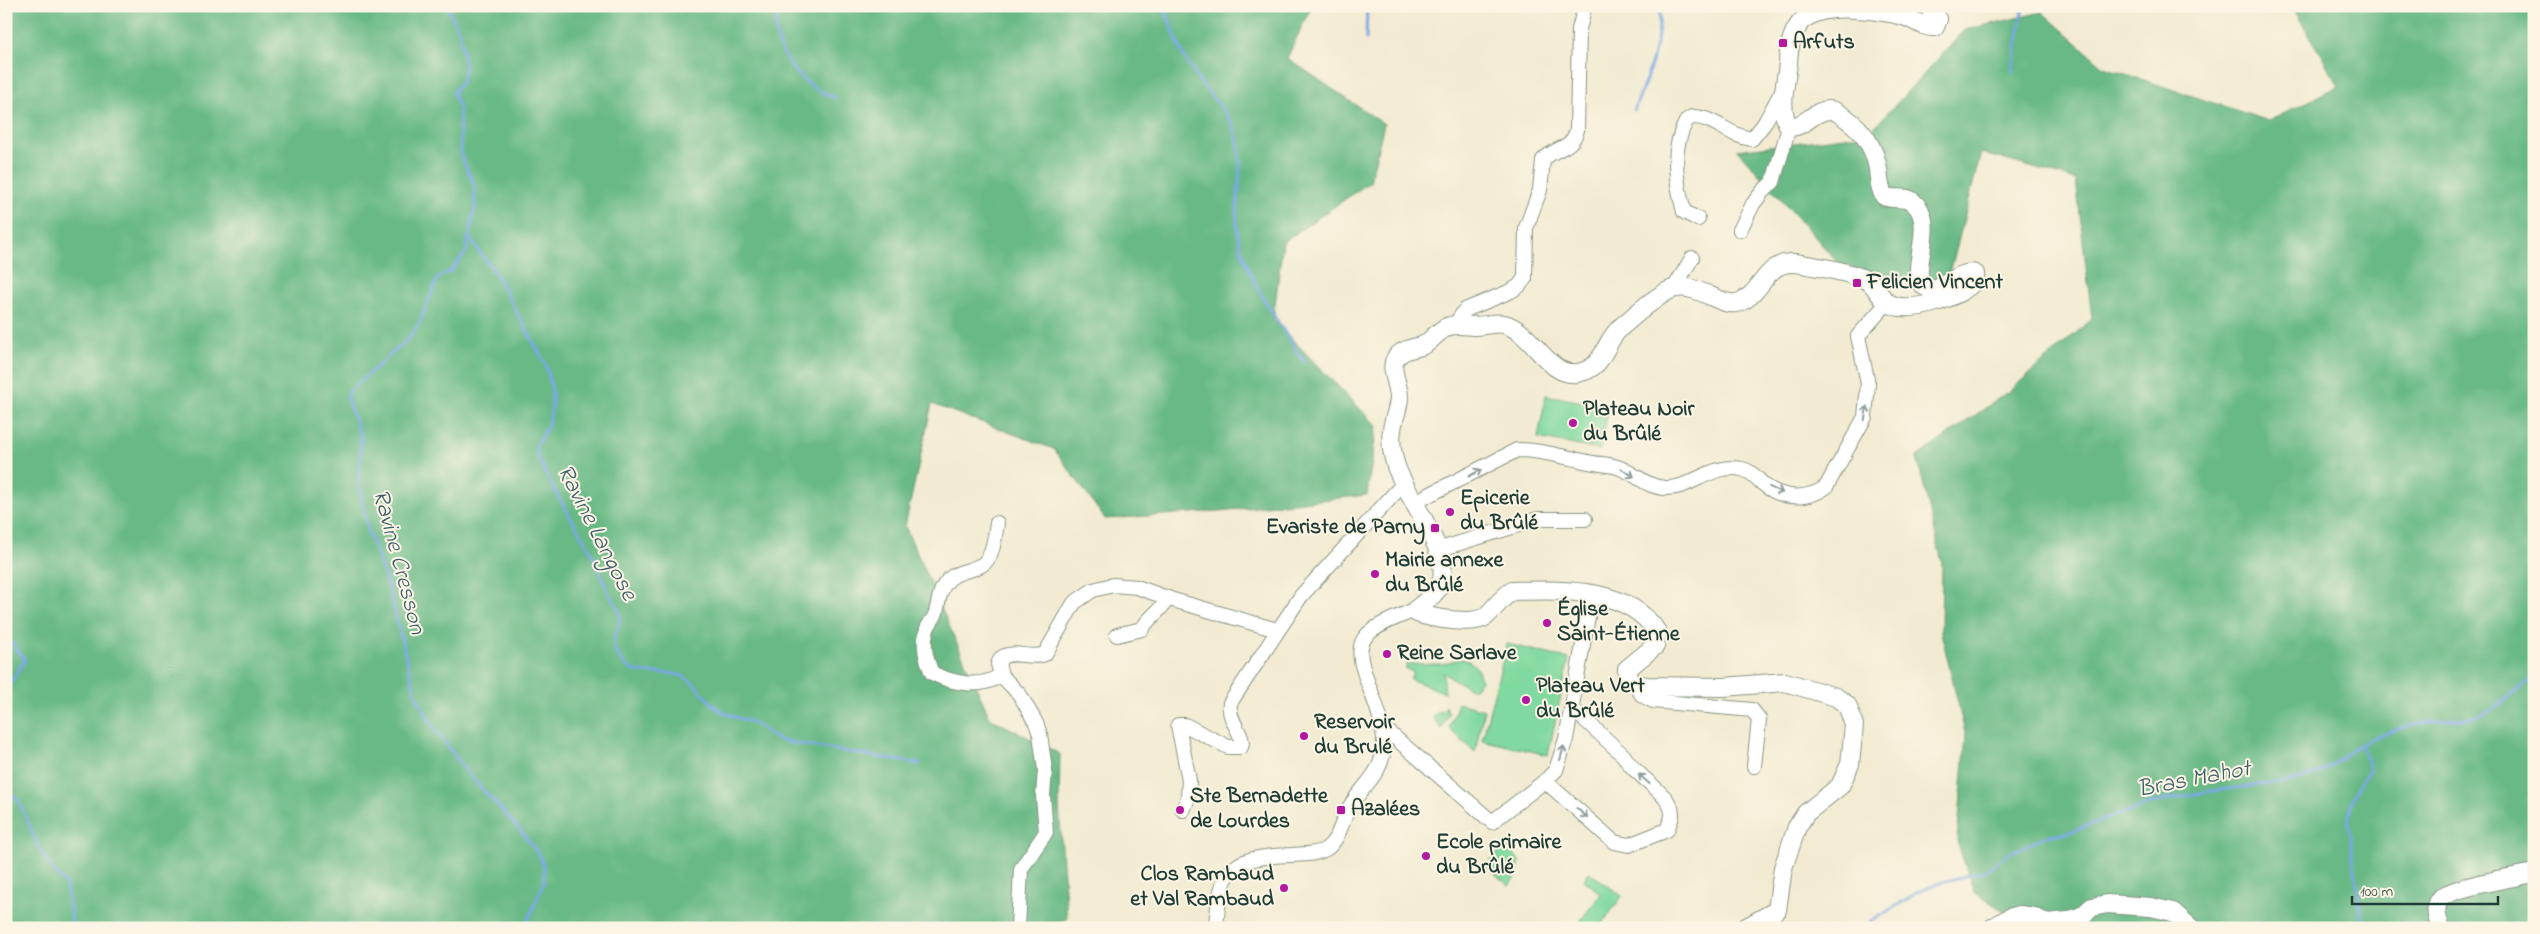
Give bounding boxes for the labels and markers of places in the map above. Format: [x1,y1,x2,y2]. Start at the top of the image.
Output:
place label: Arfuts [1793,27,1855,59]
marker: Arfuts [1777,37,1789,49]
place label: Felicien Vincent [1866,267,2003,299]
marker: Felicien Vincent [1851,277,1863,289]
place label: Plateau Noir du Brûlé [1583,394,1695,451]
marker: Plateau Noir du Brûlé [1567,417,1579,429]
place label: Epicerie du Brûlé [1460,483,1539,540]
marker: Epicerie du Brûlé [1444,506,1456,518]
place label: Evariste de Parny [1266,512,1425,545]
marker: Evariste de Parny [1429,522,1441,534]
place label: Mairie annexe du Brûlé [1385,545,1505,602]
marker: Mairie annexe du Brûlé [1369,568,1381,580]
place label: Église Saint-Étienne [1557,594,1681,651]
marker: Église Saint-Étienne [1541,617,1553,629]
place label: Reine Sarlave [1397,638,1518,670]
marker: Reine Sarlave [1381,648,1393,660]
place label: Plateau Vert du Brûlé [1536,671,1645,728]
marker: Plateau Vert du Brûlé [1520,694,1532,706]
place label: Reservoir du Brulé [1314,707,1396,764]
marker: Reservoir du Brulé [1298,730,1310,742]
place label: Ste Bernadette de Lourdes [1190,781,1329,838]
place label: Azalées [1351,794,1420,826]
marker: Ste Bernadette de Lourdes [1174,804,1186,816]
marker: Azalées [1335,804,1347,816]
place label: Ecole primaire du Brûlé [1436,827,1562,884]
marker: Ecole primaire du Brûlé [1420,850,1432,862]
place label: Clos Rambaud et Val Rambaud [1130,859,1275,916]
marker: Clos Rambaud et Val Rambaud [1278,882,1290,894]

